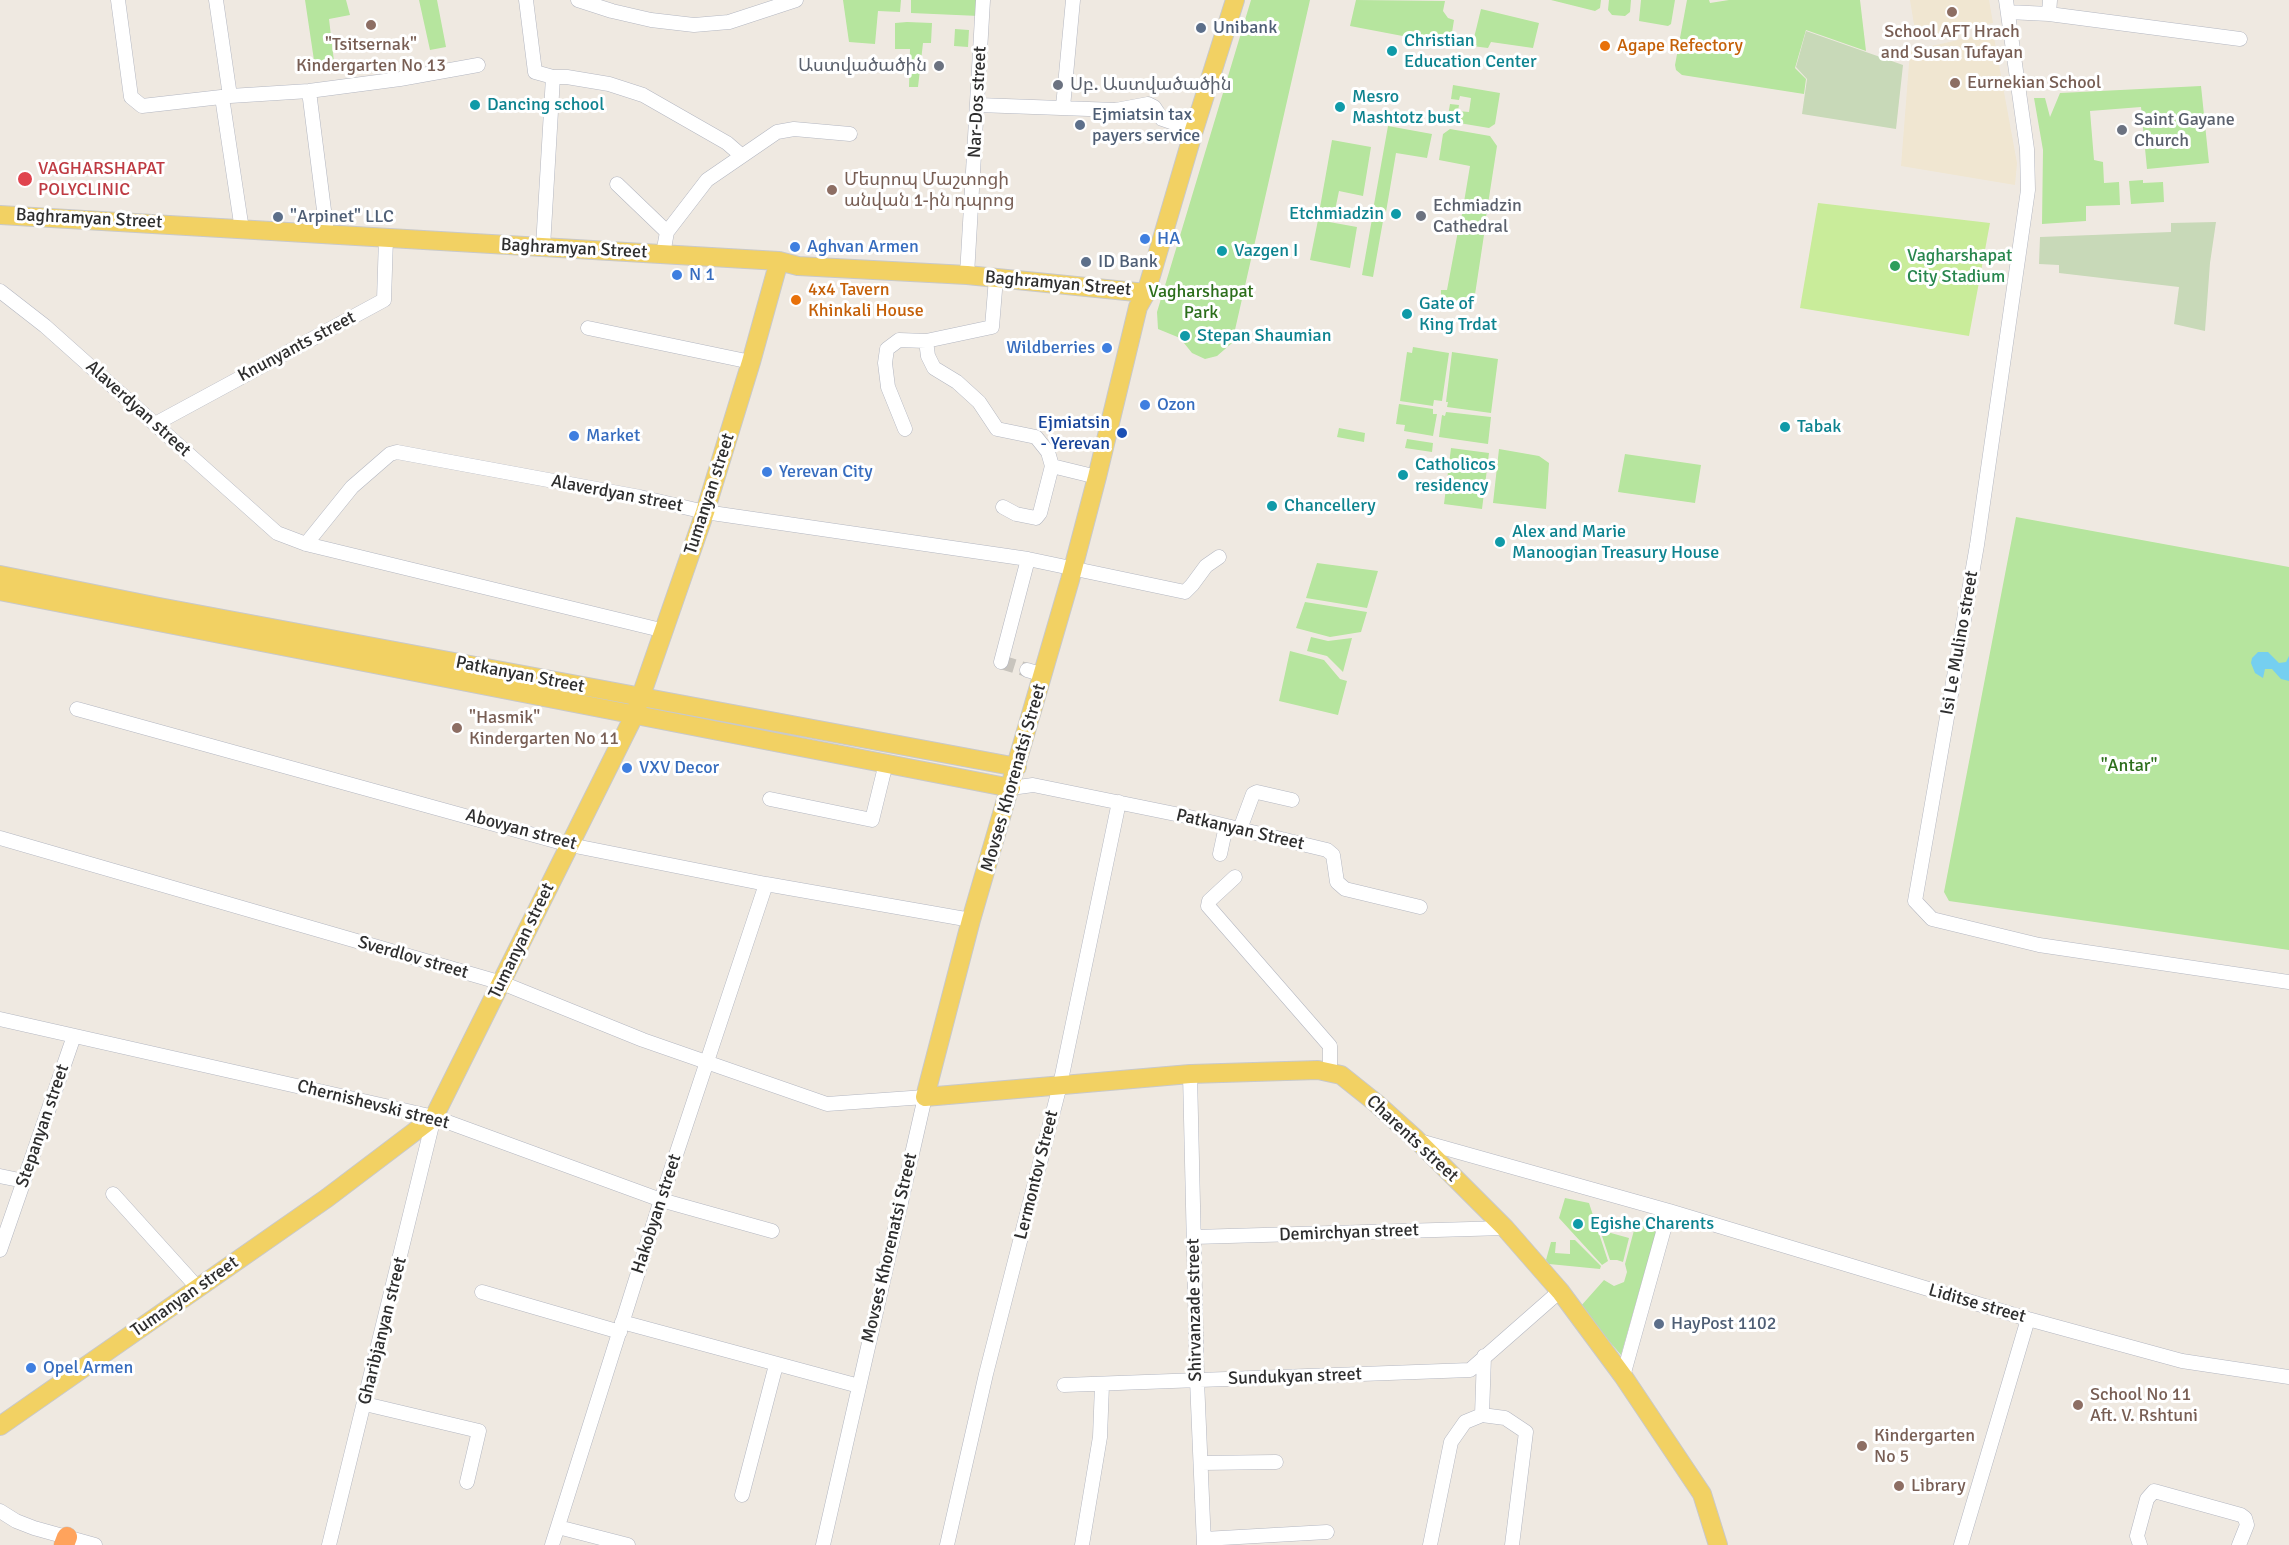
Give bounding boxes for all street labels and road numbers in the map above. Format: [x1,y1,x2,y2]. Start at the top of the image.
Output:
street label: Nar-Dos street [964,46,992,158]
street label: Baghramyan Street [15,204,163,234]
street label: Baghramyan Street [500,234,648,264]
street label: Baghramyan Street [984,267,1132,301]
street label: Knunyants street [235,307,359,387]
street label: Alaverdyan street [81,356,195,462]
street label: Tumanyan street [680,431,740,557]
street label: Alaverdyan street [549,471,685,517]
street label: Isi Le Mulino street [1937,569,1983,717]
street label: Patkanyan Street [454,652,586,698]
street label: Movses Khorenatsi Street [977,682,1051,874]
street label: Abovyan street [463,805,579,855]
street label: Patkanyan Street [1174,805,1306,855]
street label: Tumanyan street [485,880,559,1002]
street label: Sverdlov street [355,932,471,984]
street label: Stepanyan street [12,1061,74,1191]
street label: Chernishevski street [295,1076,451,1134]
street label: Charents street [1362,1091,1462,1187]
street label: Lermontov Street [1010,1108,1064,1242]
street label: Hakobyan street [627,1151,687,1277]
street label: Movses Khorenatsi Street [858,1151,922,1345]
street label: Demirchyan street [1279,1220,1419,1246]
street label: Shirvanzade street [1183,1238,1207,1382]
street label: Tumanyan street [127,1252,243,1342]
street label: Gharibjanyan street [354,1255,412,1407]
street label: Liditse street [1926,1280,2028,1328]
street label: Sundukyan street [1228,1364,1362,1390]

